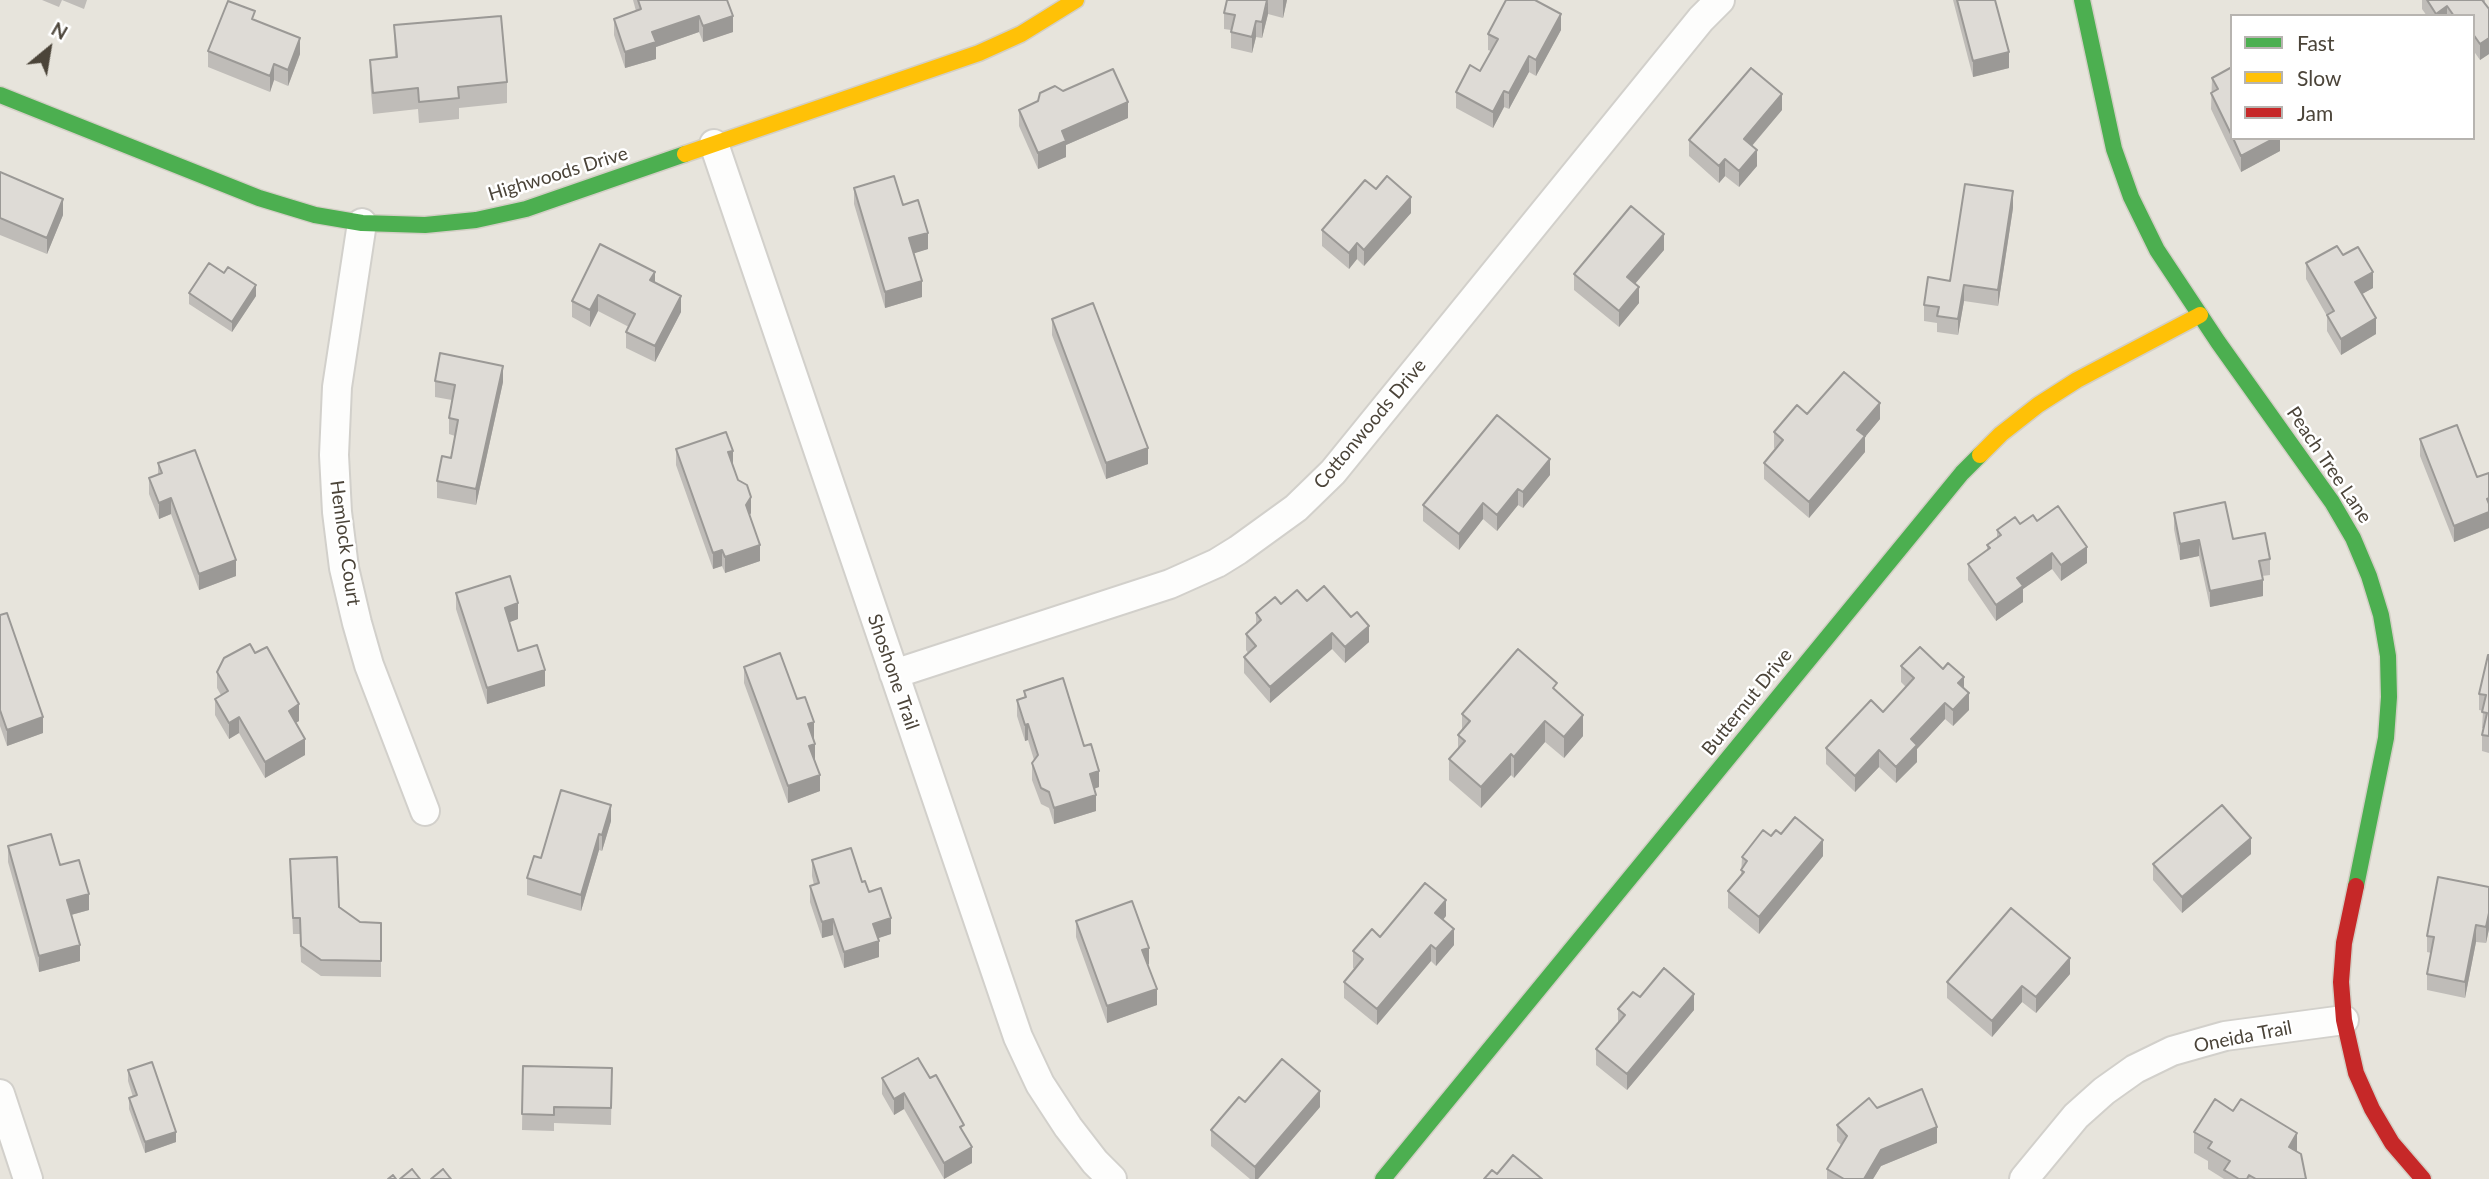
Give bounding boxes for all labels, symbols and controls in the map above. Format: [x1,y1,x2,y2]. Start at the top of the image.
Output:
north arrow [14,14,84,84]
legend [2230,14,2475,140]
text: N [48,17,72,44]
text: Fast [2297,30,2334,55]
text: Slow [2297,65,2341,90]
text: Jam [2297,100,2333,125]
street label: Highwoods Drive [485,142,631,206]
street label: Cottonwoods Drive [1309,354,1431,494]
street label: Peach Tree Lane [2282,403,2376,527]
street label: Hemlock Court [325,479,365,607]
street label: Shoshone Trail [863,611,923,733]
street label: Butternut Drive [1697,644,1797,760]
street label: Oneida Trail [2192,1016,2294,1058]

